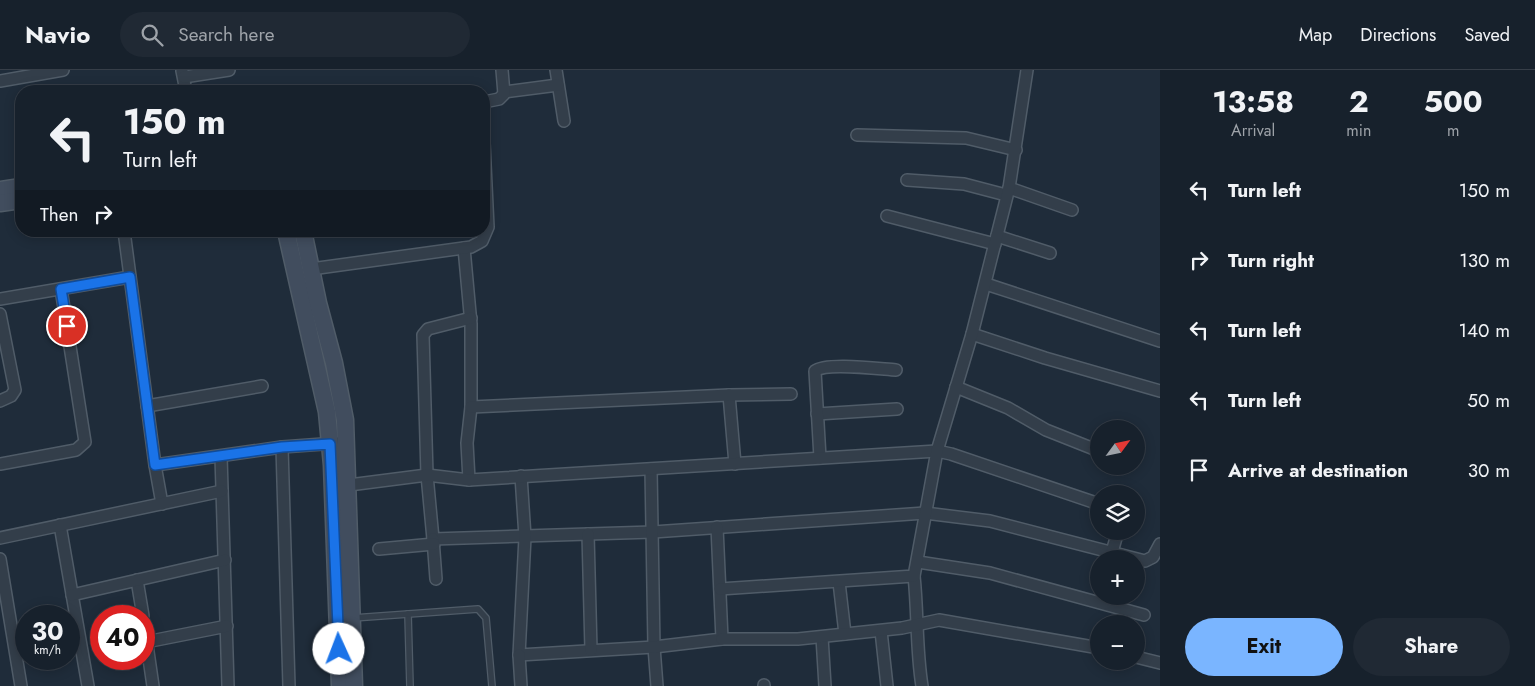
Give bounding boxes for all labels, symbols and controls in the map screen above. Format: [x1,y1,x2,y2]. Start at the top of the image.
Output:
search box [120,12,470,57]
text: Navio [25,17,90,52]
icon: search [138,21,166,49]
text: Search here [178,21,274,48]
text: Map [1299,22,1332,48]
text: Directions [1360,22,1436,48]
text: Saved [1464,22,1510,48]
text: 13:58 [1212,80,1294,123]
text: 2 [1349,80,1369,123]
text: 500 [1424,80,1483,123]
text: 150 m [123,97,226,147]
icon: left [40,105,105,170]
text: Arrival [1231,119,1275,142]
text: min [1346,119,1371,142]
text: m [1447,119,1459,142]
text: Turn left [123,143,197,175]
icon: left [1185,176,1213,204]
text: Turn left [1228,177,1301,204]
text: 150 m [1459,177,1510,204]
icon: right [89,200,117,228]
text: Then [40,201,79,228]
icon: right [1185,246,1213,274]
text: Turn right [1228,247,1314,274]
text: 130 m [1459,247,1510,274]
pin [46,305,88,347]
icon: arrive [53,312,81,340]
icon: left [1185,316,1213,344]
text: Turn left [1228,317,1301,344]
text: 140 m [1458,317,1510,344]
icon: left [1185,386,1213,414]
text: Turn left [1228,387,1301,414]
text: 50 m [1467,387,1510,414]
north arrow [1090,420,1145,475]
map controls [1090,420,1145,670]
icon: arrive [1185,456,1213,484]
text: Arrive at destination [1228,457,1408,484]
text: 30 m [1468,457,1510,484]
button: layers [1090,485,1145,540]
button: + [1090,550,1145,605]
speed limit sign: 40 [90,605,155,670]
text: 30 [31,613,64,649]
button: − [1090,615,1145,670]
button: Exit [1185,618,1343,676]
button: Share [1353,618,1510,676]
position arrow [312,622,364,674]
text: km/h [34,641,61,659]

